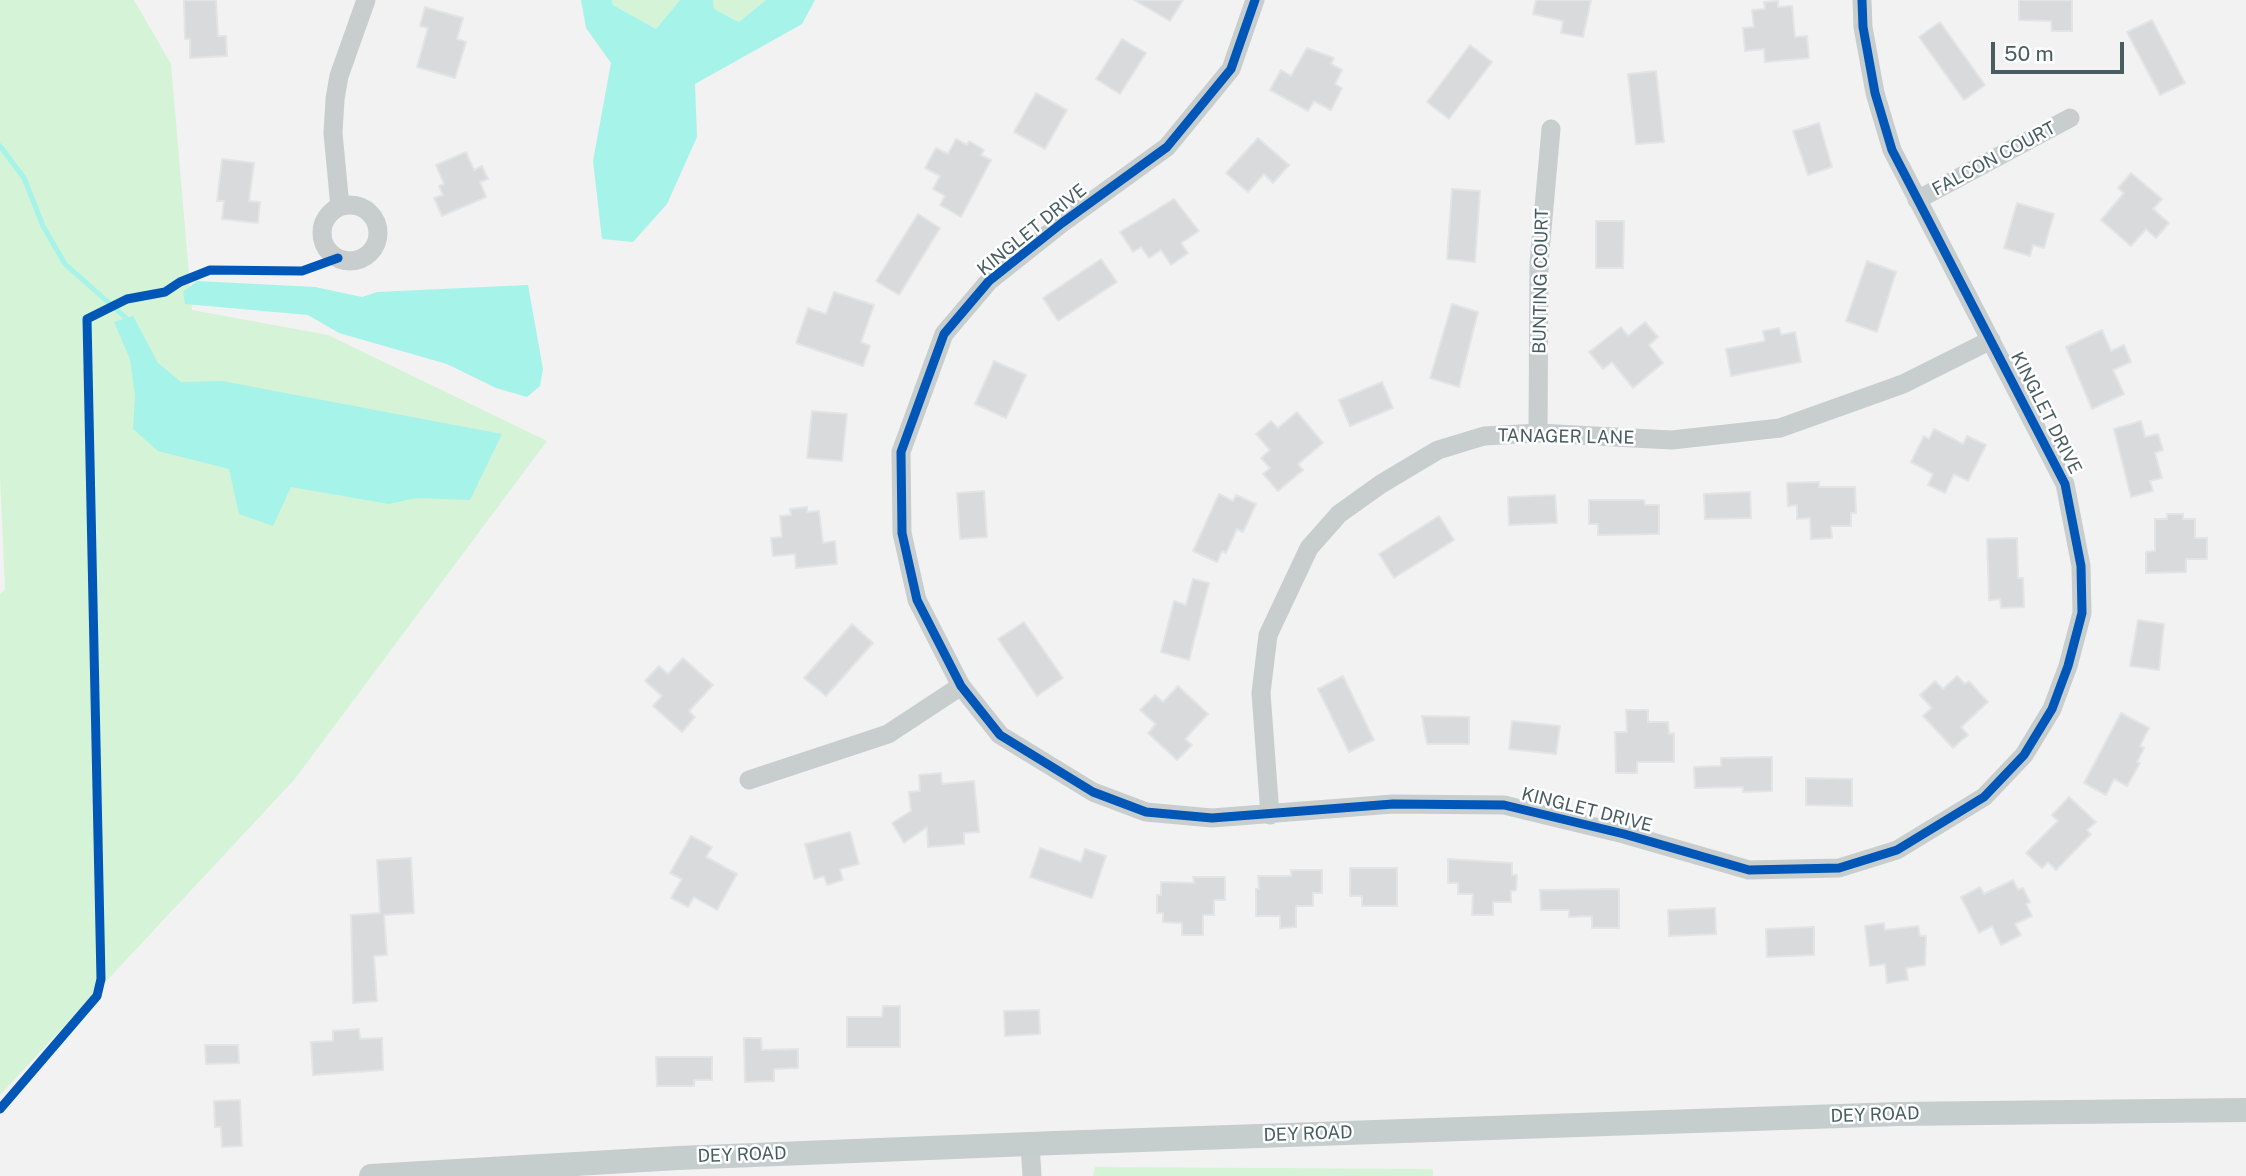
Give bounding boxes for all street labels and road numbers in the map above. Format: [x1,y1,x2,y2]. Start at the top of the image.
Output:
street label: FALCON COURT [1929,117,2059,201]
street label: KINGLET DRIVE [973,179,1091,281]
street label: BUNTING COURT [1529,208,1553,354]
street label: KINGLET DRIVE [2006,348,2086,478]
street label: TANAGER LANE [1497,425,1635,449]
street label: KINGLET DRIVE [1519,783,1655,837]
street label: DEY ROAD [1830,1103,1920,1127]
street label: DEY ROAD [1263,1122,1353,1146]
street label: DEY ROAD [697,1143,787,1167]

